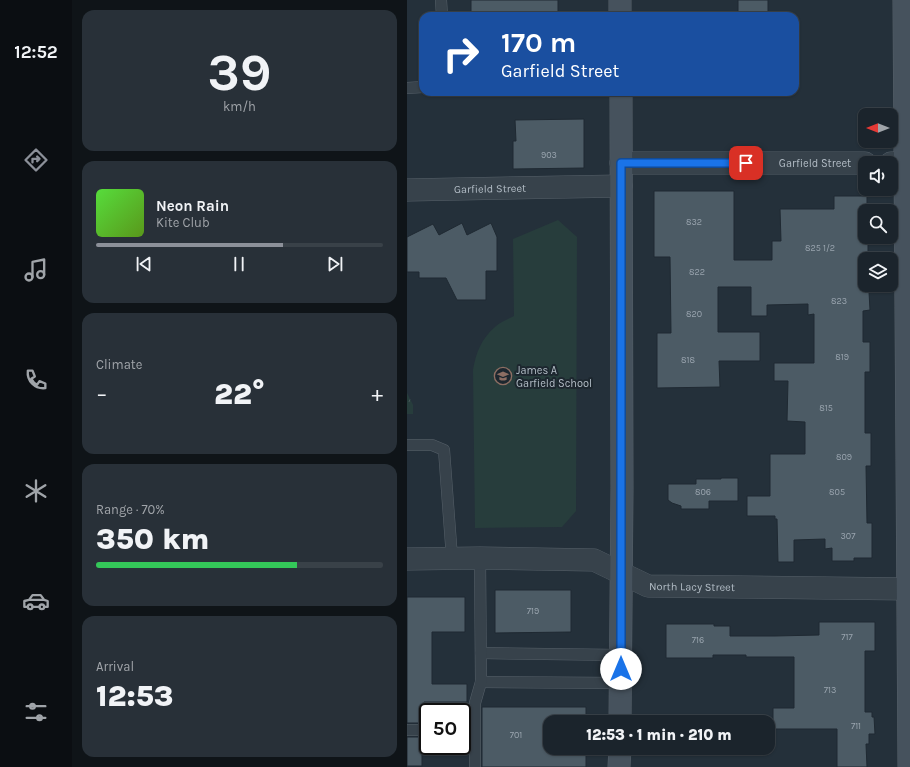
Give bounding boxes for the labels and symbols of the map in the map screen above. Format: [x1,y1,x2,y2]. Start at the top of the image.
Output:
north arrow [858,108,898,148]
pin [729,146,763,180]
house number: 903 [541,150,557,160]
street label: Garfield Street [779,157,851,170]
street label: Garfield Street [454,181,526,196]
house number: 832 [686,217,702,227]
house number: 825 1/2 [805,243,835,253]
house number: 822 [689,267,705,277]
house number: 823 [831,296,847,306]
house number: 820 [686,309,702,319]
house number: 819 [835,352,849,362]
house number: 818 [681,355,695,365]
place label: James A Garfield School [516,364,592,390]
school or university icon: James A Garfield School [493,366,513,386]
house number: 815 [819,403,833,413]
house number: 809 [836,452,852,462]
house number: 806 [695,487,711,497]
house number: 805 [829,487,845,497]
house number: 307 [841,531,856,541]
street label: North Lacy Street [649,580,735,593]
house number: 719 [527,606,539,616]
house number: 717 [841,632,853,642]
house number: 716 [692,635,704,645]
position arrow [600,648,642,690]
house number: 713 [824,685,836,695]
speed limit sign: 50 [419,703,471,755]
house number: 711 [851,721,861,731]
house number: 701 [510,730,522,740]

